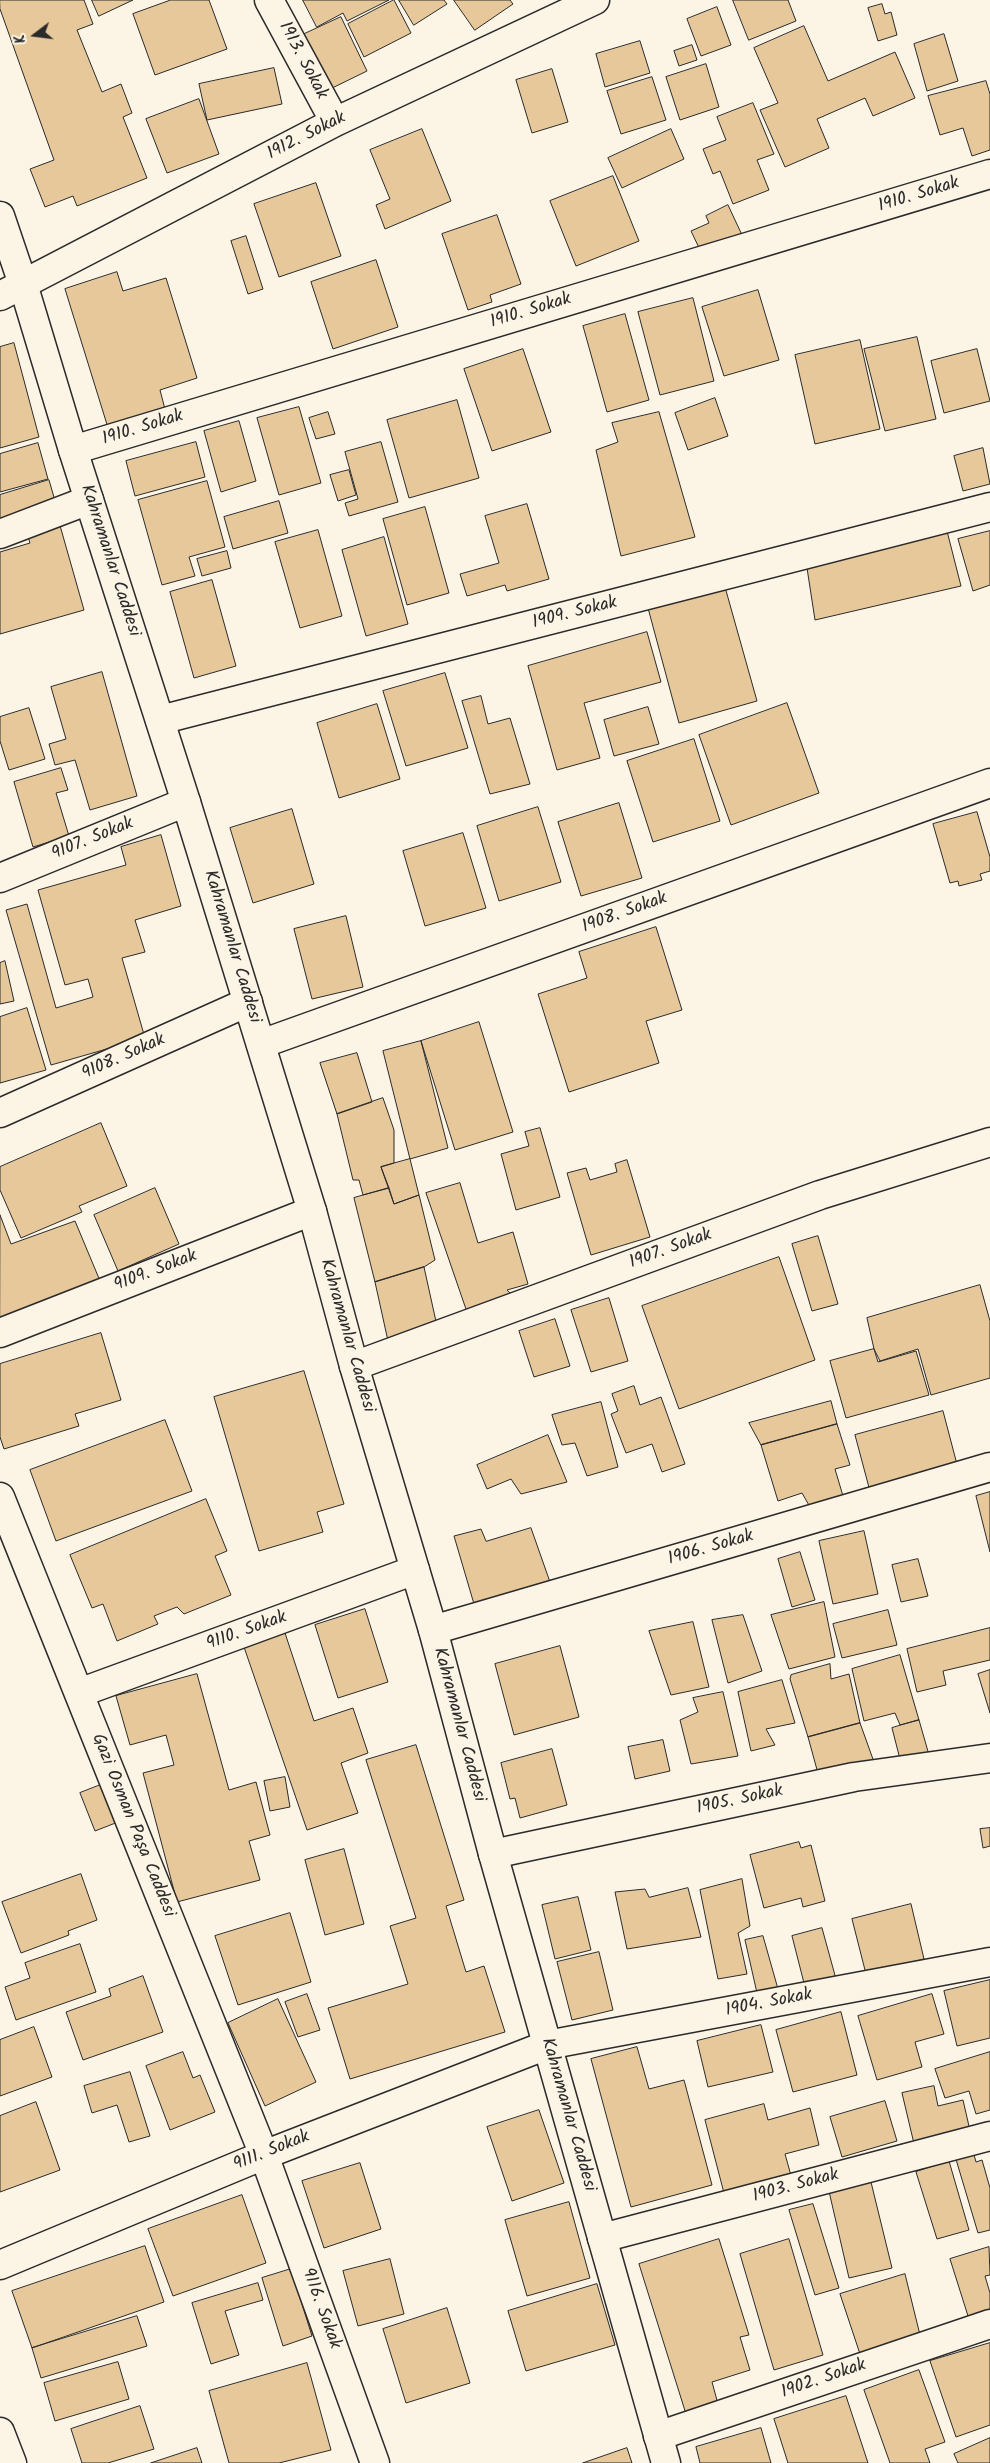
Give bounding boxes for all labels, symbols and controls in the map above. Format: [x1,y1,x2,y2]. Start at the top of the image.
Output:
north arrow [10,10,60,60]
street label: 1913. Sokak [273,18,331,104]
text: K [9,32,32,46]
street label: 1912. Sokak [264,108,350,166]
street label: 1910. Sokak [876,173,962,219]
street label: 1910. Sokak [488,289,574,335]
street label: 1910. Sokak [100,406,186,452]
street label: Kahramanlar Caddesi [74,482,144,640]
street label: 1909. Sokak [530,593,620,635]
street label: 9107. Sokak [49,814,137,866]
street label: Kahramanlar Caddesi [197,868,265,1026]
street label: 1908. Sokak [580,889,670,939]
street label: 9108. Sokak [79,1030,169,1086]
street label: 1907. Sokak [627,1225,715,1275]
street label: 9109. Sokak [112,1246,200,1298]
street label: Kahramanlar Caddesi [314,1257,378,1415]
street label: 1906. Sokak [666,1526,756,1572]
street label: 9110. Sokak [204,1608,290,1656]
street label: Kahramanlar Caddesi [427,1646,489,1804]
street label: Gazi Osman Paşa Caddesi [85,1731,179,1921]
street label: 1905. Sokak [695,1781,785,1821]
street label: 1904. Sokak [724,1985,814,2023]
street label: Kahramanlar Caddesi [535,2036,599,2194]
street label: 9111. Sokak [231,2127,313,2177]
street label: 1903. Sokak [751,2165,841,2209]
street label: 9116. Sokak [295,2266,345,2352]
street label: 1902. Sokak [779,2355,869,2405]

